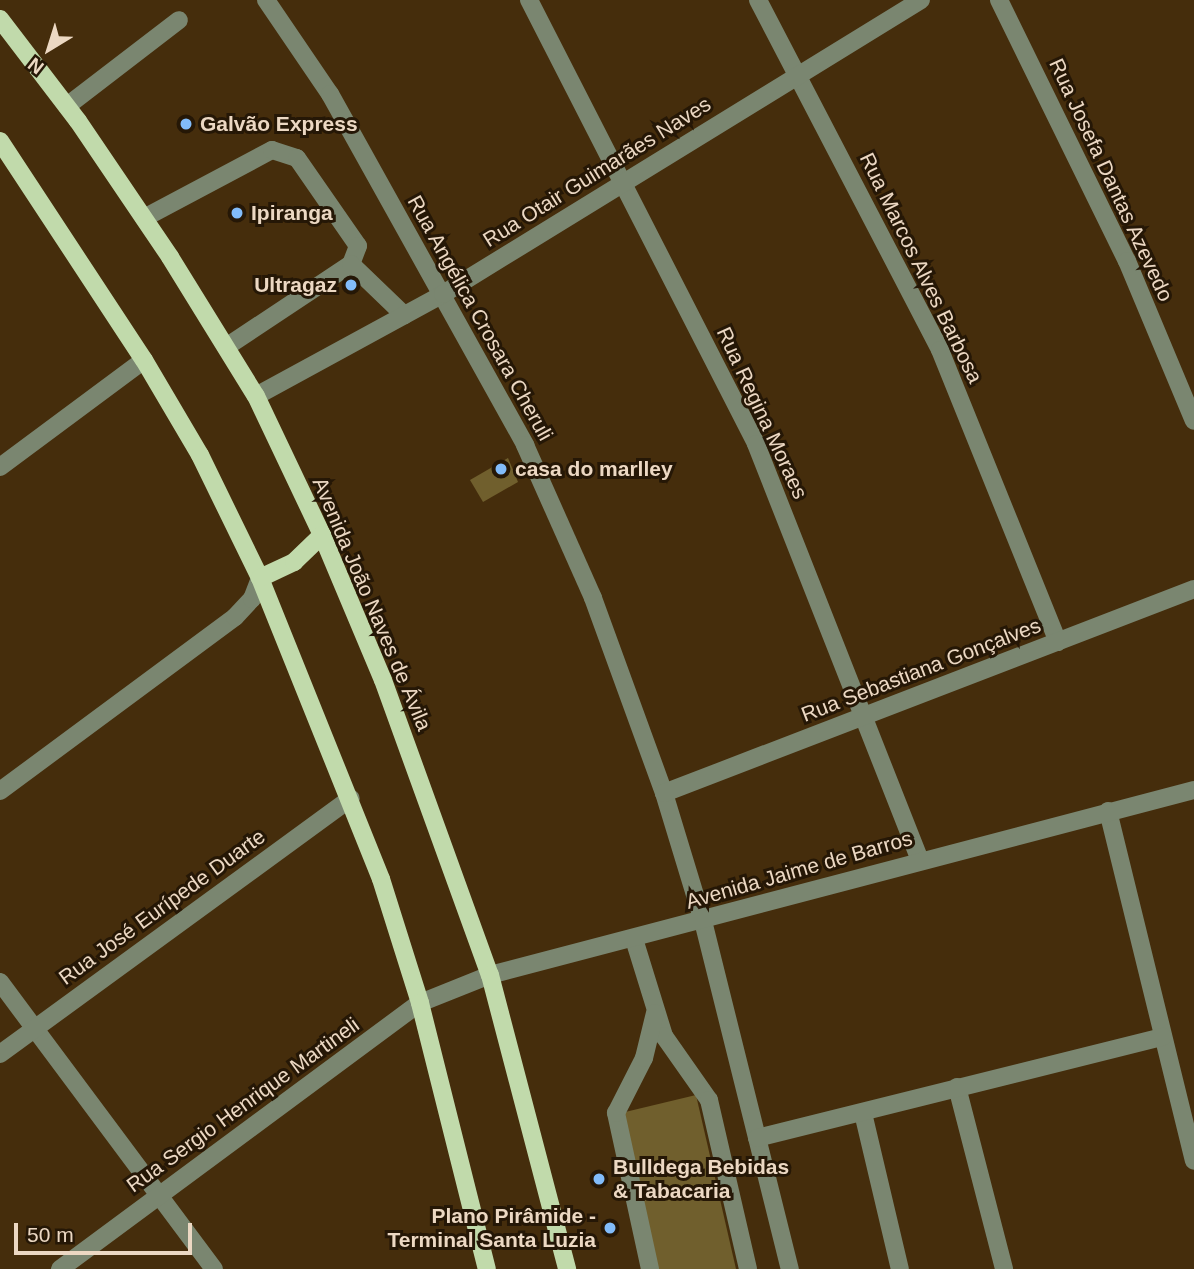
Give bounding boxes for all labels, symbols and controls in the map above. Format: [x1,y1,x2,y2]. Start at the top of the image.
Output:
north arrow [14,14,84,84]
text: N [24,53,48,78]
street label: Rua Josefa Dantas Azevedo [1043,54,1179,306]
street label: Rua Otair Guimarães Naves [478,91,716,253]
place label: Galvão Express [200,111,358,137]
marker: Galvão Express [178,116,194,132]
street label: Rua Marcos Alves Barbosa [854,148,988,388]
street label: Rua Angélica Crosara Cheruli [402,190,558,446]
place label: Ipiranga [251,200,333,226]
marker: Ipiranga [229,205,245,221]
place label: Ultragaz [254,272,337,298]
marker: Ultragaz [343,277,359,293]
street label: Rua Regina Moraes [711,323,813,503]
place label: casa do marlley [515,456,673,482]
marker: casa do marlley [493,461,509,477]
street label: Avenida João Naves de Ávila [307,474,437,734]
street label: Rua Sebastiana Gonçalves [798,613,1044,727]
street label: Rua José Eurípede Duarte [54,824,270,990]
street label: Avenida Jaime de Barros [683,826,915,914]
street label: Rua Sergio Henrique Martineli [122,1012,364,1198]
place label: Bulldega Bebidas & Tabacaria [613,1154,789,1204]
marker: Bulldega Bebidas & Tabacaria [591,1171,607,1187]
place label: Plano Pirâmide - Terminal Santa Luzia [388,1203,596,1253]
scale bar [18,1210,196,1254]
marker: Plano Pirâmide - Terminal Santa Luzia [602,1220,618,1236]
text: 50 m [27,1223,74,1246]

